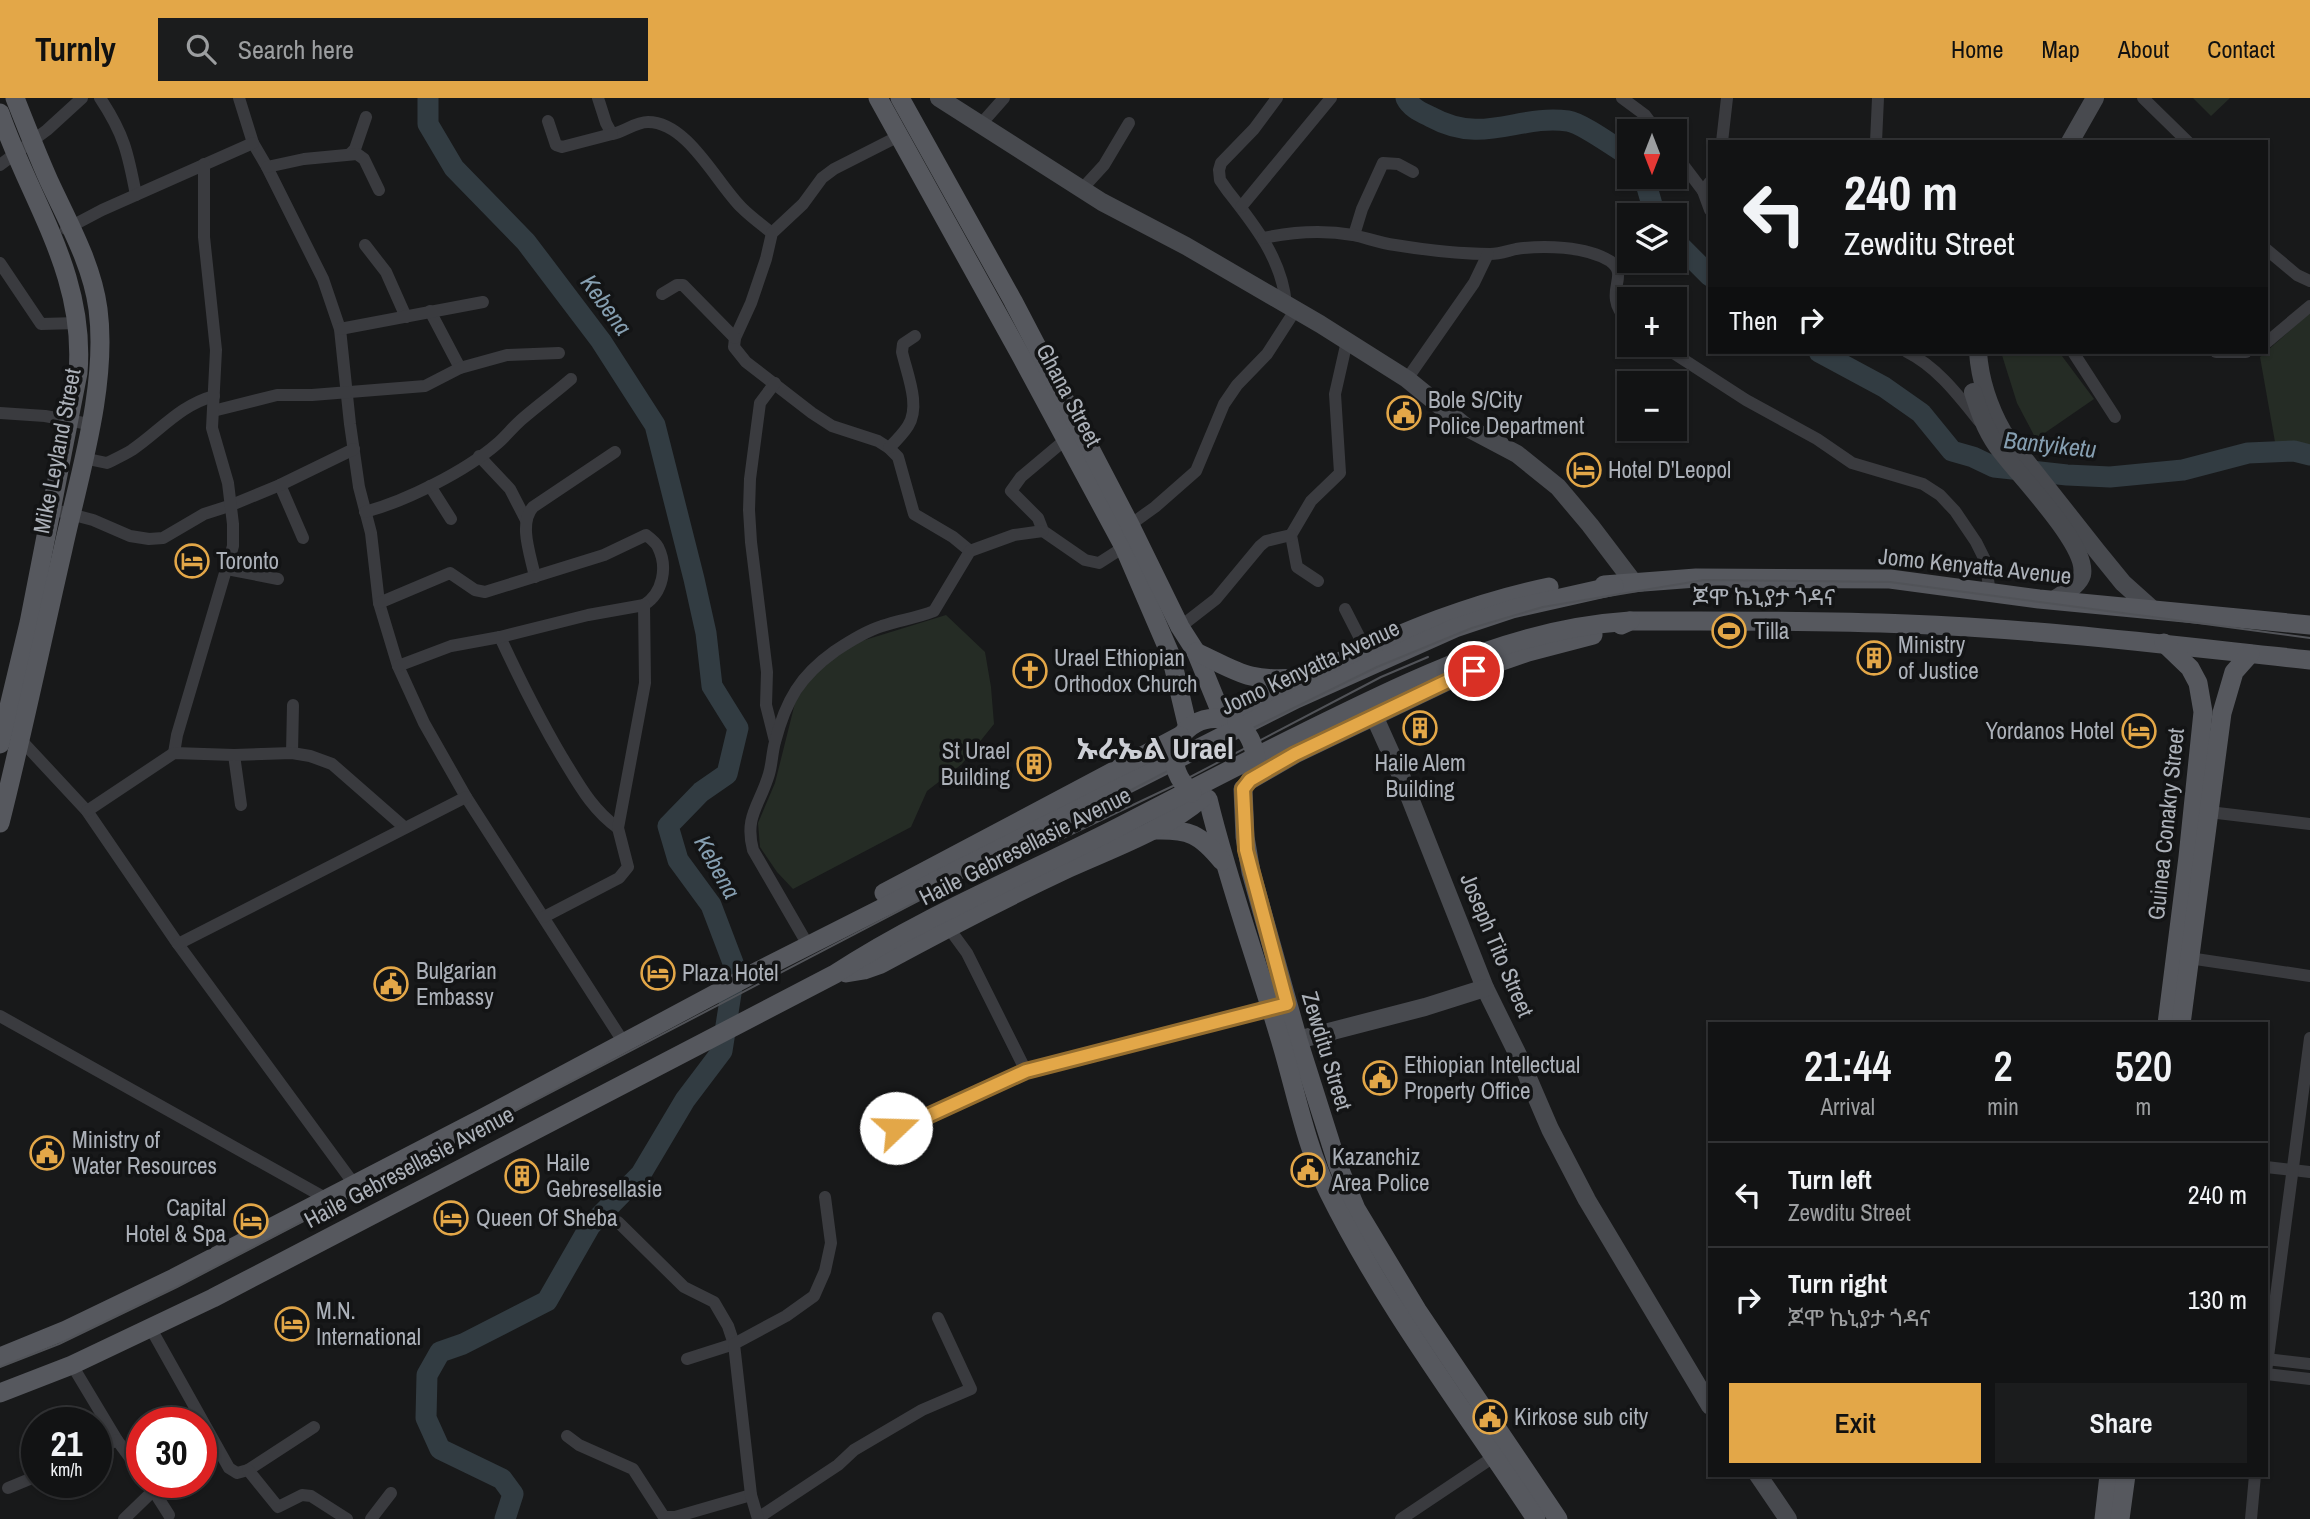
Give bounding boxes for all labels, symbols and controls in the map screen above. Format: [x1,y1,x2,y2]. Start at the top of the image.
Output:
search box [158,18,648,81]
text: Turnly [35,27,116,71]
icon: search [182,30,220,68]
text: Search here [238,32,354,67]
text: Home [1951,33,2003,65]
text: Map [2041,33,2080,65]
text: About [2118,33,2169,65]
text: Contact [2207,33,2275,65]
north arrow [1617,119,1687,189]
map controls [1617,119,1687,441]
text: 240 m [1844,159,1958,225]
icon: left [1729,168,1820,259]
button: layers [1617,203,1687,273]
text: Zewditu Street [1844,222,2015,265]
water label: Kebena [574,268,640,341]
button: + [1617,287,1687,357]
icon: right [1792,301,1830,339]
text: Then [1729,303,1778,338]
street label: Ghana Street [1029,338,1109,452]
street label: Mike Leyland Street [25,366,88,536]
button: − [1617,371,1687,441]
place label: Bole S/City Police Department [1428,384,1584,441]
public building icon: Bole S/City Police Department [1385,394,1423,432]
water label: Bantyiketu [2002,423,2098,465]
hotel icon: Hotel D'Leopol [1565,451,1603,489]
place label: Hotel D'Leopol [1608,454,1731,485]
street label: Jomo Kenyatta Avenue [1877,540,2073,591]
hotel icon: Toronto [173,542,211,580]
place label: Toronto [216,545,279,576]
street label: ጆሞ ኬኒያታ ጎዳና [1693,581,1836,612]
street label: Jomo Kenyatta Avenue [1215,612,1404,722]
sports icon: Tilla [1710,612,1748,650]
place label: Tilla [1754,615,1790,646]
place label: Ministry of Justice [1898,629,1979,686]
building icon: Ministry of Justice [1855,639,1893,677]
pin [1444,641,1504,701]
place label: Urael Ethiopian Orthodox Church [1054,642,1198,699]
church icon: Urael Ethiopian Orthodox Church [1011,652,1049,690]
icon: arrive [1455,652,1493,690]
building icon: Haile Alem Building [1401,709,1439,747]
hotel icon: Yordanos Hotel [2120,712,2158,750]
place label: Yordanos Hotel [1985,715,2114,746]
street label: Guinea Conakry Street [2140,726,2191,921]
district label: ኡራኤል Urael [1076,728,1234,768]
place label: St Urael Building [941,735,1011,792]
building icon: St Urael Building [1015,745,1053,783]
place label: Haile Alem Building [1374,747,1466,804]
street label: Haile Gebresellasie Avenue [914,779,1136,912]
water label: Kebena [687,829,748,904]
street label: Joseph Tito Street [1453,868,1542,1021]
hotel icon: Plaza Hotel [639,954,677,992]
place label: Bulgarian Embassy [416,955,497,1012]
place label: Plaza Hotel [682,957,778,988]
public building icon: Bulgarian Embassy [372,965,410,1003]
street label: Zewditu Street [1295,988,1360,1114]
text: 21:44 [1804,1038,1891,1094]
text: 2 [1993,1038,2013,1094]
text: 520 [2115,1038,2172,1094]
place label: Ethiopian Intellectual Property Office [1404,1049,1580,1106]
public building icon: Ethiopian Intellectual Property Office [1361,1059,1399,1097]
position arrow [859,1091,933,1165]
text: Arrival [1820,1091,1875,1122]
text: min [1987,1091,2019,1122]
text: m [2136,1091,2151,1122]
street label: Haile Gebresellasie Avenue [298,1098,519,1235]
place label: Ministry of Water Resources [72,1124,217,1181]
public building icon: Ministry of Water Resources [28,1134,66,1172]
place label: Kazanchiz Area Police [1331,1141,1430,1198]
place label: Haile Gebresellasie [546,1147,662,1204]
public building icon: Kazanchiz Area Police [1289,1151,1327,1189]
building icon: Haile Gebresellasie [503,1157,541,1195]
text: Turn left [1788,1162,1872,1197]
icon: left [1729,1176,1767,1214]
text: 240 m [2188,1177,2247,1212]
place label: Capital Hotel & Spa [125,1192,227,1249]
text: Zewditu Street [1788,1197,1911,1228]
hotel icon: Queen Of Sheba [432,1199,470,1237]
hotel icon: Capital Hotel & Spa [232,1202,270,1240]
place label: Queen Of Sheba [476,1202,618,1233]
text: Turn right [1788,1266,1887,1301]
icon: right [1729,1281,1767,1319]
text: 130 m [2188,1282,2247,1317]
place label: M.N. International [316,1295,421,1352]
text: ጆሞ ኬኒያታ ጎዳና [1788,1302,1931,1333]
hotel icon: M.N. International [273,1305,311,1343]
button: Exit [1729,1383,1981,1463]
button: Share [1995,1383,2247,1463]
public building icon: Kirkose sub city [1471,1398,1509,1436]
place label: Kirkose sub city [1514,1401,1649,1432]
speed limit sign: 30 [126,1407,217,1498]
text: 21 [51,1420,82,1467]
text: km/h [51,1457,83,1482]

